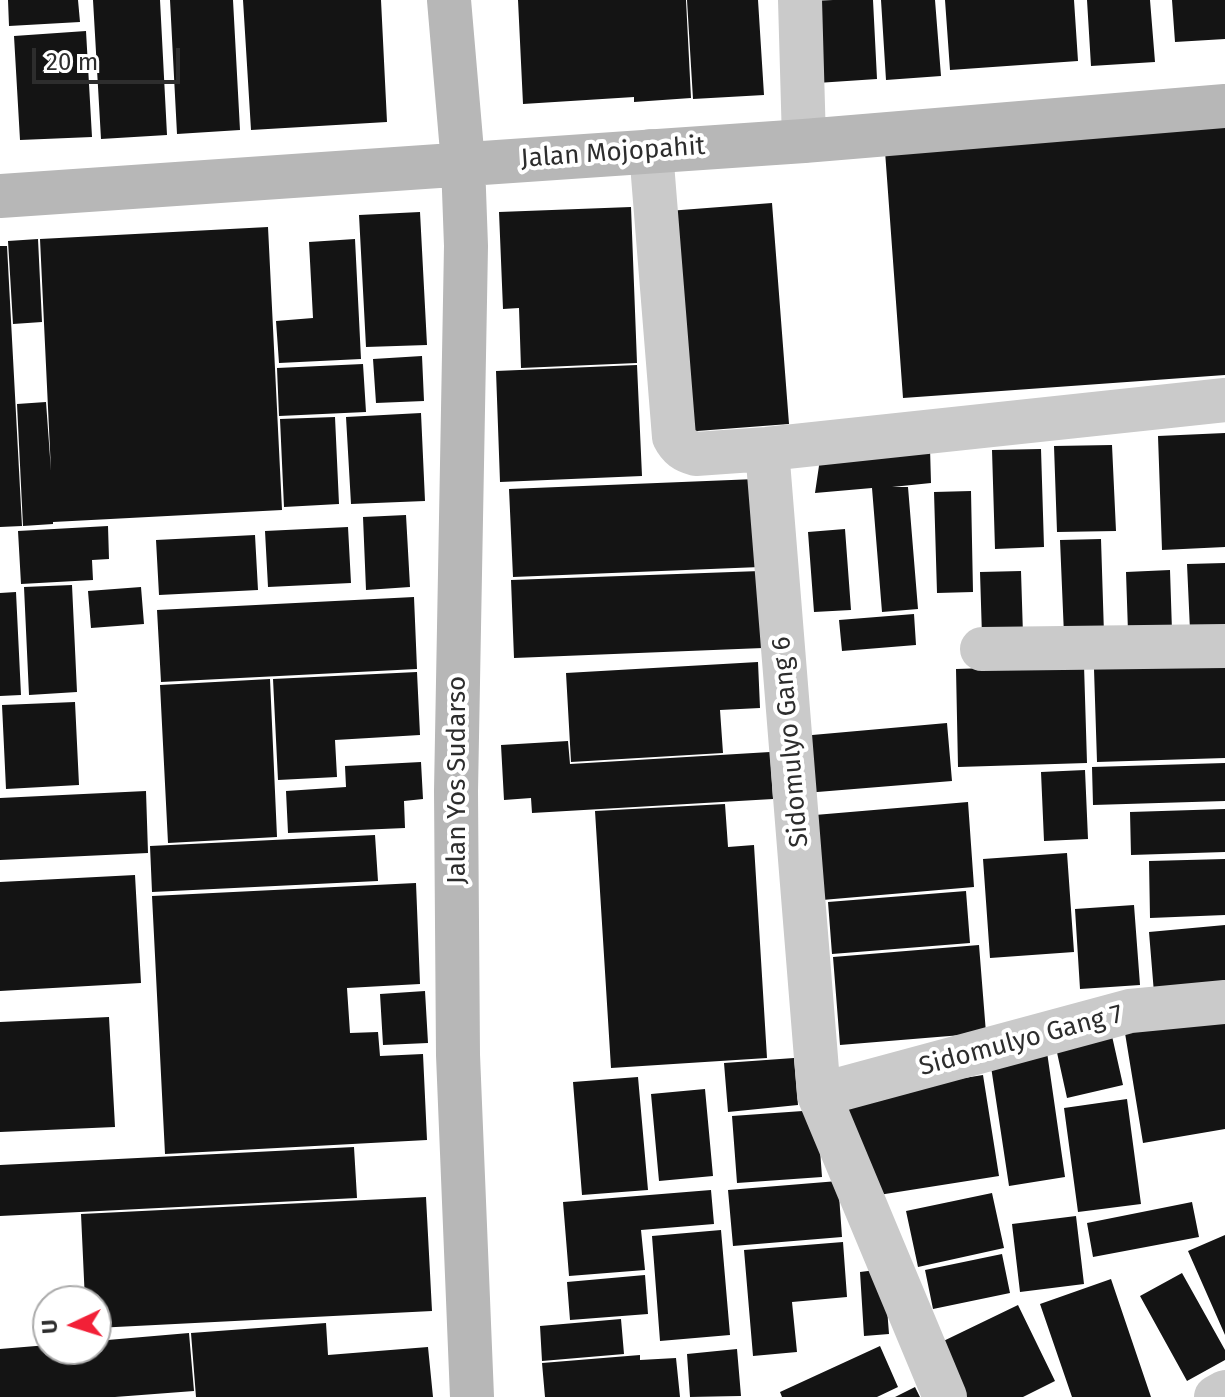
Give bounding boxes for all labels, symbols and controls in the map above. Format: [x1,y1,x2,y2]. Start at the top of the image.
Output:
scale bar [36,32,184,82]
text: 20 m [46,48,98,76]
street label: Jalan Mojopahit [520,131,706,175]
street label: Sidomulyo Gang 6 [766,635,816,849]
street label: Jalan Yos Sudarso [442,676,474,884]
street label: Sidomulyo Gang 7 [916,999,1126,1083]
north arrow [32,1285,112,1365]
text: U [36,1318,64,1335]

